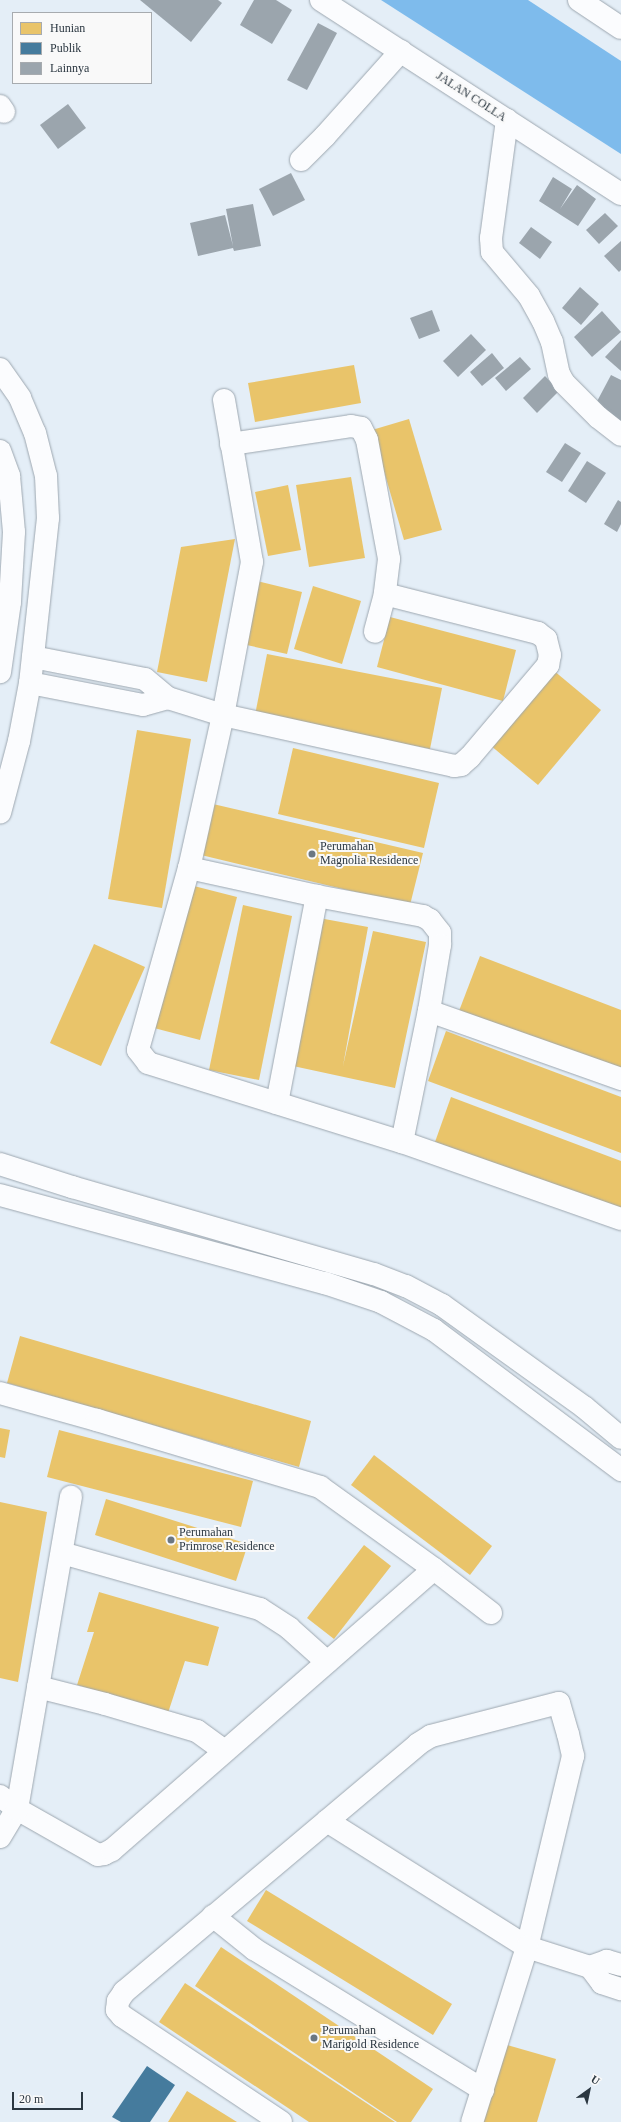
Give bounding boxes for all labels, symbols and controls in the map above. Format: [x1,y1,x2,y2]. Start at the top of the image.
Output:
legend [12,12,152,84]
text: Hunian [50,21,85,35]
text: Publik [50,41,81,55]
text: Lainnya [50,61,89,75]
street label: JALAN COLLA [433,69,509,125]
place label: Perumahan Magnolia Residence [320,840,418,868]
marker: Perumahan Magnolia Residence [307,849,317,859]
place label: Perumahan Primrose Residence [179,1526,275,1554]
marker: Perumahan Primrose Residence [166,1535,176,1545]
place label: Perumahan Marigold Residence [322,2024,419,2052]
marker: Perumahan Marigold Residence [309,2033,319,2043]
north arrow [569,2070,609,2110]
text: U [589,2073,602,2087]
scale bar [14,2084,85,2110]
text: 20 m [19,2092,43,2106]

